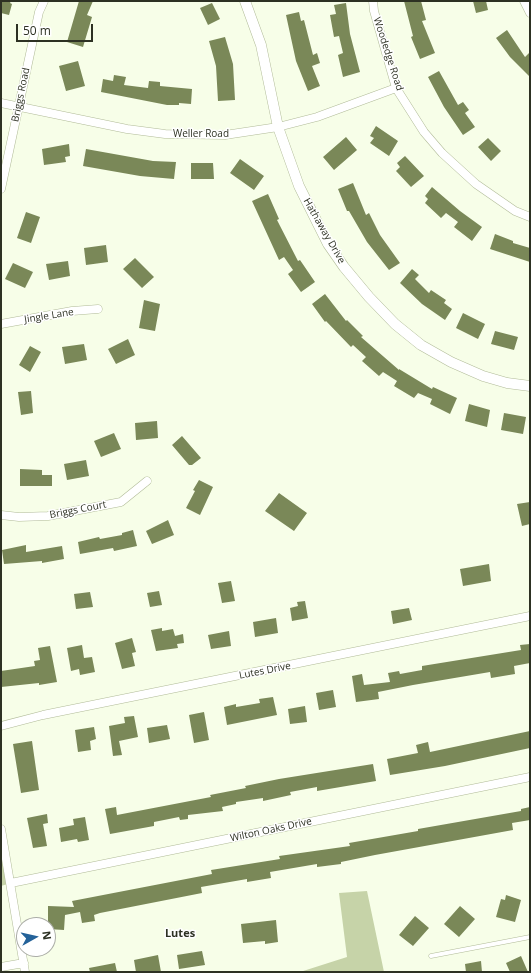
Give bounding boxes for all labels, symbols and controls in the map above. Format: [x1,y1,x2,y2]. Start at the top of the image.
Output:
scale bar [18,16,95,42]
street label: Woodedge Road [370,16,406,92]
text: 50 m [23,22,51,39]
street label: Briggs Road [9,67,33,123]
street label: Weller Road [173,128,229,140]
street label: Hathaway Drive [300,196,348,266]
street label: Jingle Lane [23,306,75,326]
street label: Briggs Court [49,499,107,521]
street label: Lutes Drive [238,660,292,682]
street label: Wilton Oaks Drive [229,816,313,844]
north arrow [16,917,56,957]
district label: Lutes [165,927,195,941]
text: N [39,930,55,941]

